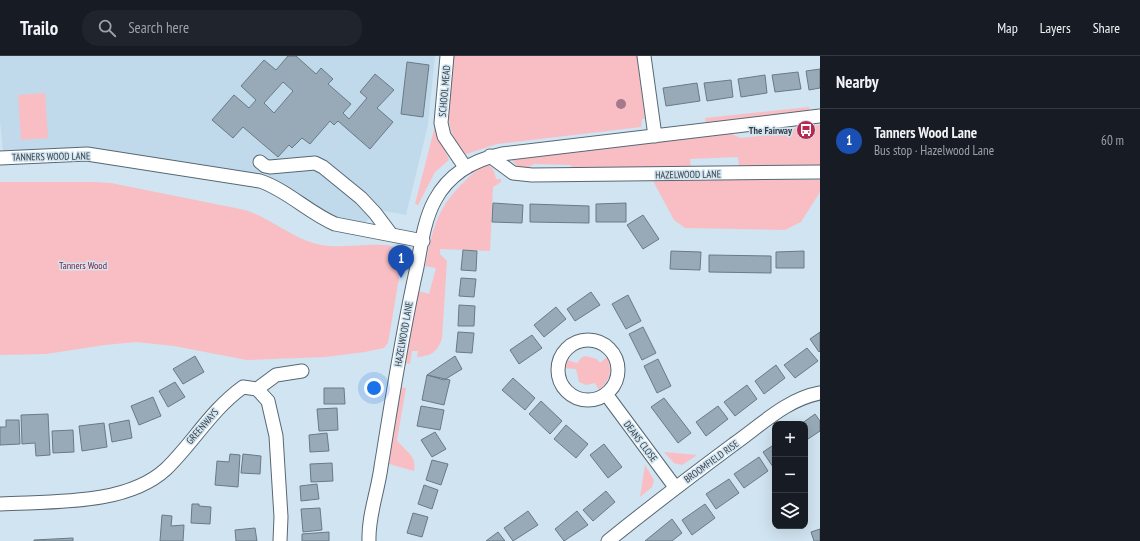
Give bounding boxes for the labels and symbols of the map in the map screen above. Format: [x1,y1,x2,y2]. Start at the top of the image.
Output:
street label: SCHOOL MEAD [436,65,453,117]
bus stop icon: The Fairway [795,119,817,141]
place label: The Fairway [749,124,793,137]
street label: TANNERS WOOD LANE [12,149,90,164]
street label: HAZELWOOD LANE [655,167,721,182]
pin: 1 [388,245,414,278]
park label: Tanners Wood [59,259,107,272]
street label: HAZELWOOD LANE [391,301,416,368]
your location [364,378,384,398]
street label: GREENWAYS [183,406,221,447]
street label: DEANS CLOSE [621,418,660,464]
street label: BROOMFIELD RISE [681,437,741,486]

